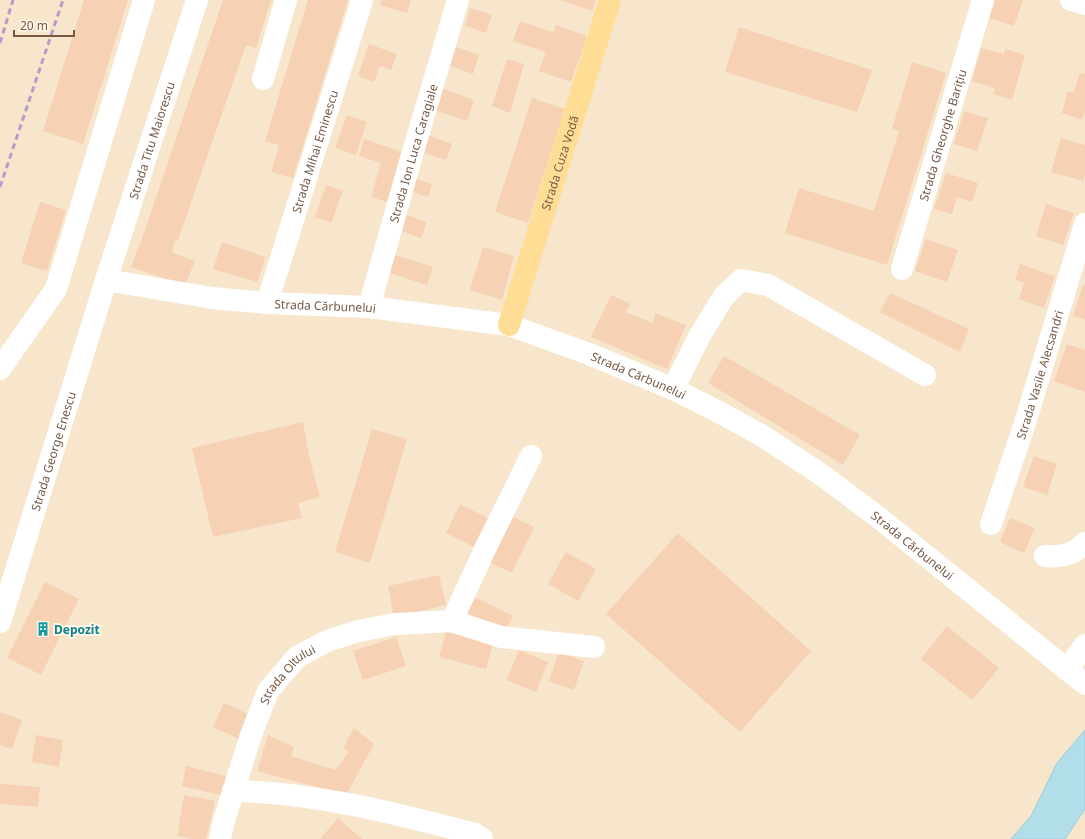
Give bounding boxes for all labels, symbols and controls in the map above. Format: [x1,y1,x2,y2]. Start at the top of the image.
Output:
scale bar [14,12,74,38]
text: 20 m [20,17,48,34]
street label: Strada Gheorghe Barițiu [914,67,970,203]
street label: Strada Titu Maiorescu [124,79,178,201]
street label: Strada Ion Luca Caragiale [385,82,441,225]
street label: Strada Mihai Eminescu [287,88,342,215]
street label: Strada Cuza Vodă [537,113,582,212]
street label: Strada Cărbunelui [274,295,377,316]
street label: Strada Vasile Alecsandri [1012,308,1067,441]
street label: Strada Cărbunelui [589,347,689,403]
street label: Strada George Enescu [26,389,80,513]
street label: Strada Cărbunelui [868,507,958,584]
building icon: Depozit [35,621,51,637]
place label: Depozit [54,621,100,638]
street label: Strada Oltului [255,640,318,707]

